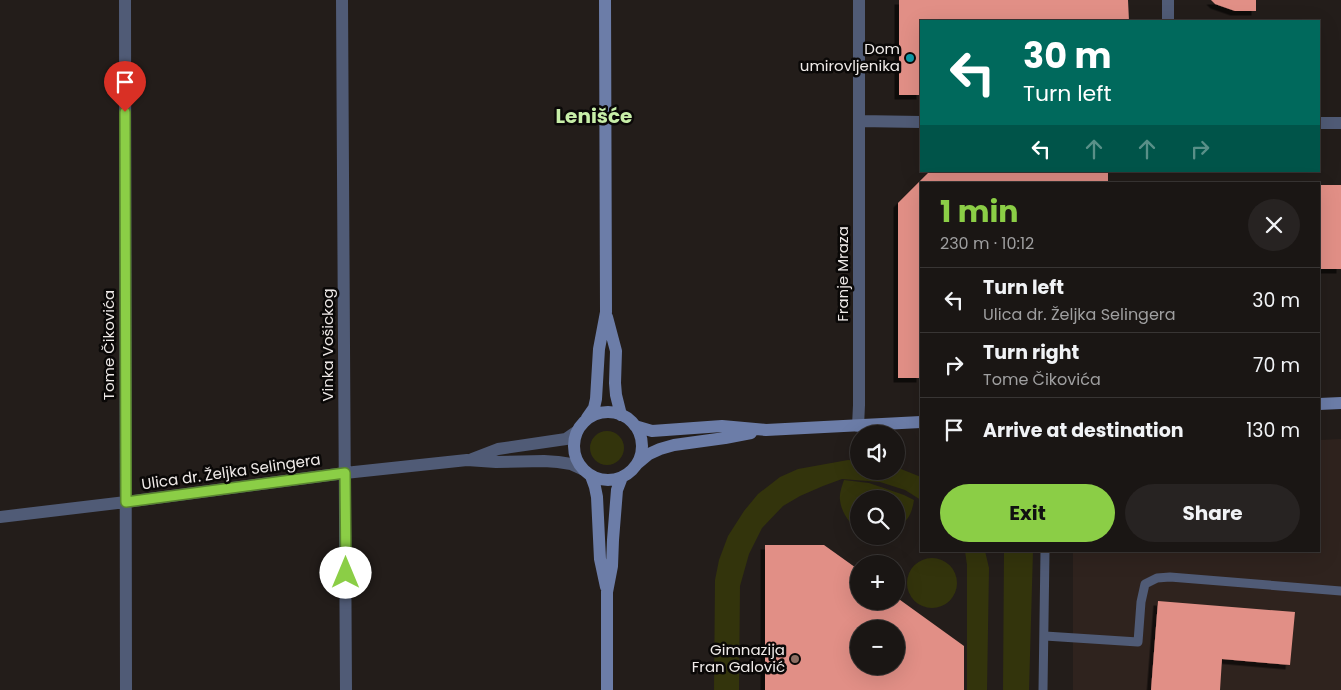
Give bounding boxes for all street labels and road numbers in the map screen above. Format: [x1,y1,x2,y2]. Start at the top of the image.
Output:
street label: Franje Mraza [832,226,853,322]
street label: Vinka Vošickog [317,288,338,402]
street label: Tome Čikovića [98,290,119,400]
street label: Ulica dr. Željka Selingera [140,449,322,494]

